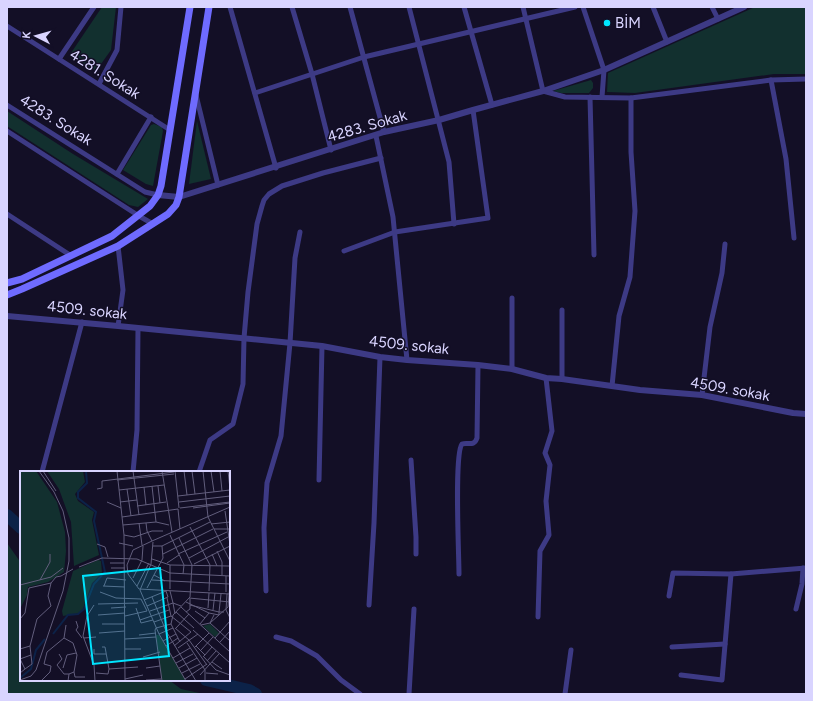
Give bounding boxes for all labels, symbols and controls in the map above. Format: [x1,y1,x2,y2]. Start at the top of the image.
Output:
place label: BİM [615,14,641,32]
north arrow [16,16,56,56]
marker: BİM [602,18,612,28]
text: K [20,30,33,39]
street label: 4281. Sokak [66,45,144,103]
street label: 4283. Sokak [17,91,96,150]
street label: 4283. Sokak [325,106,410,146]
street label: 4509. sokak [46,297,129,323]
street label: 4509. sokak [368,332,451,358]
street label: 4509. sokak [689,373,772,405]
inset map [20,471,230,681]

